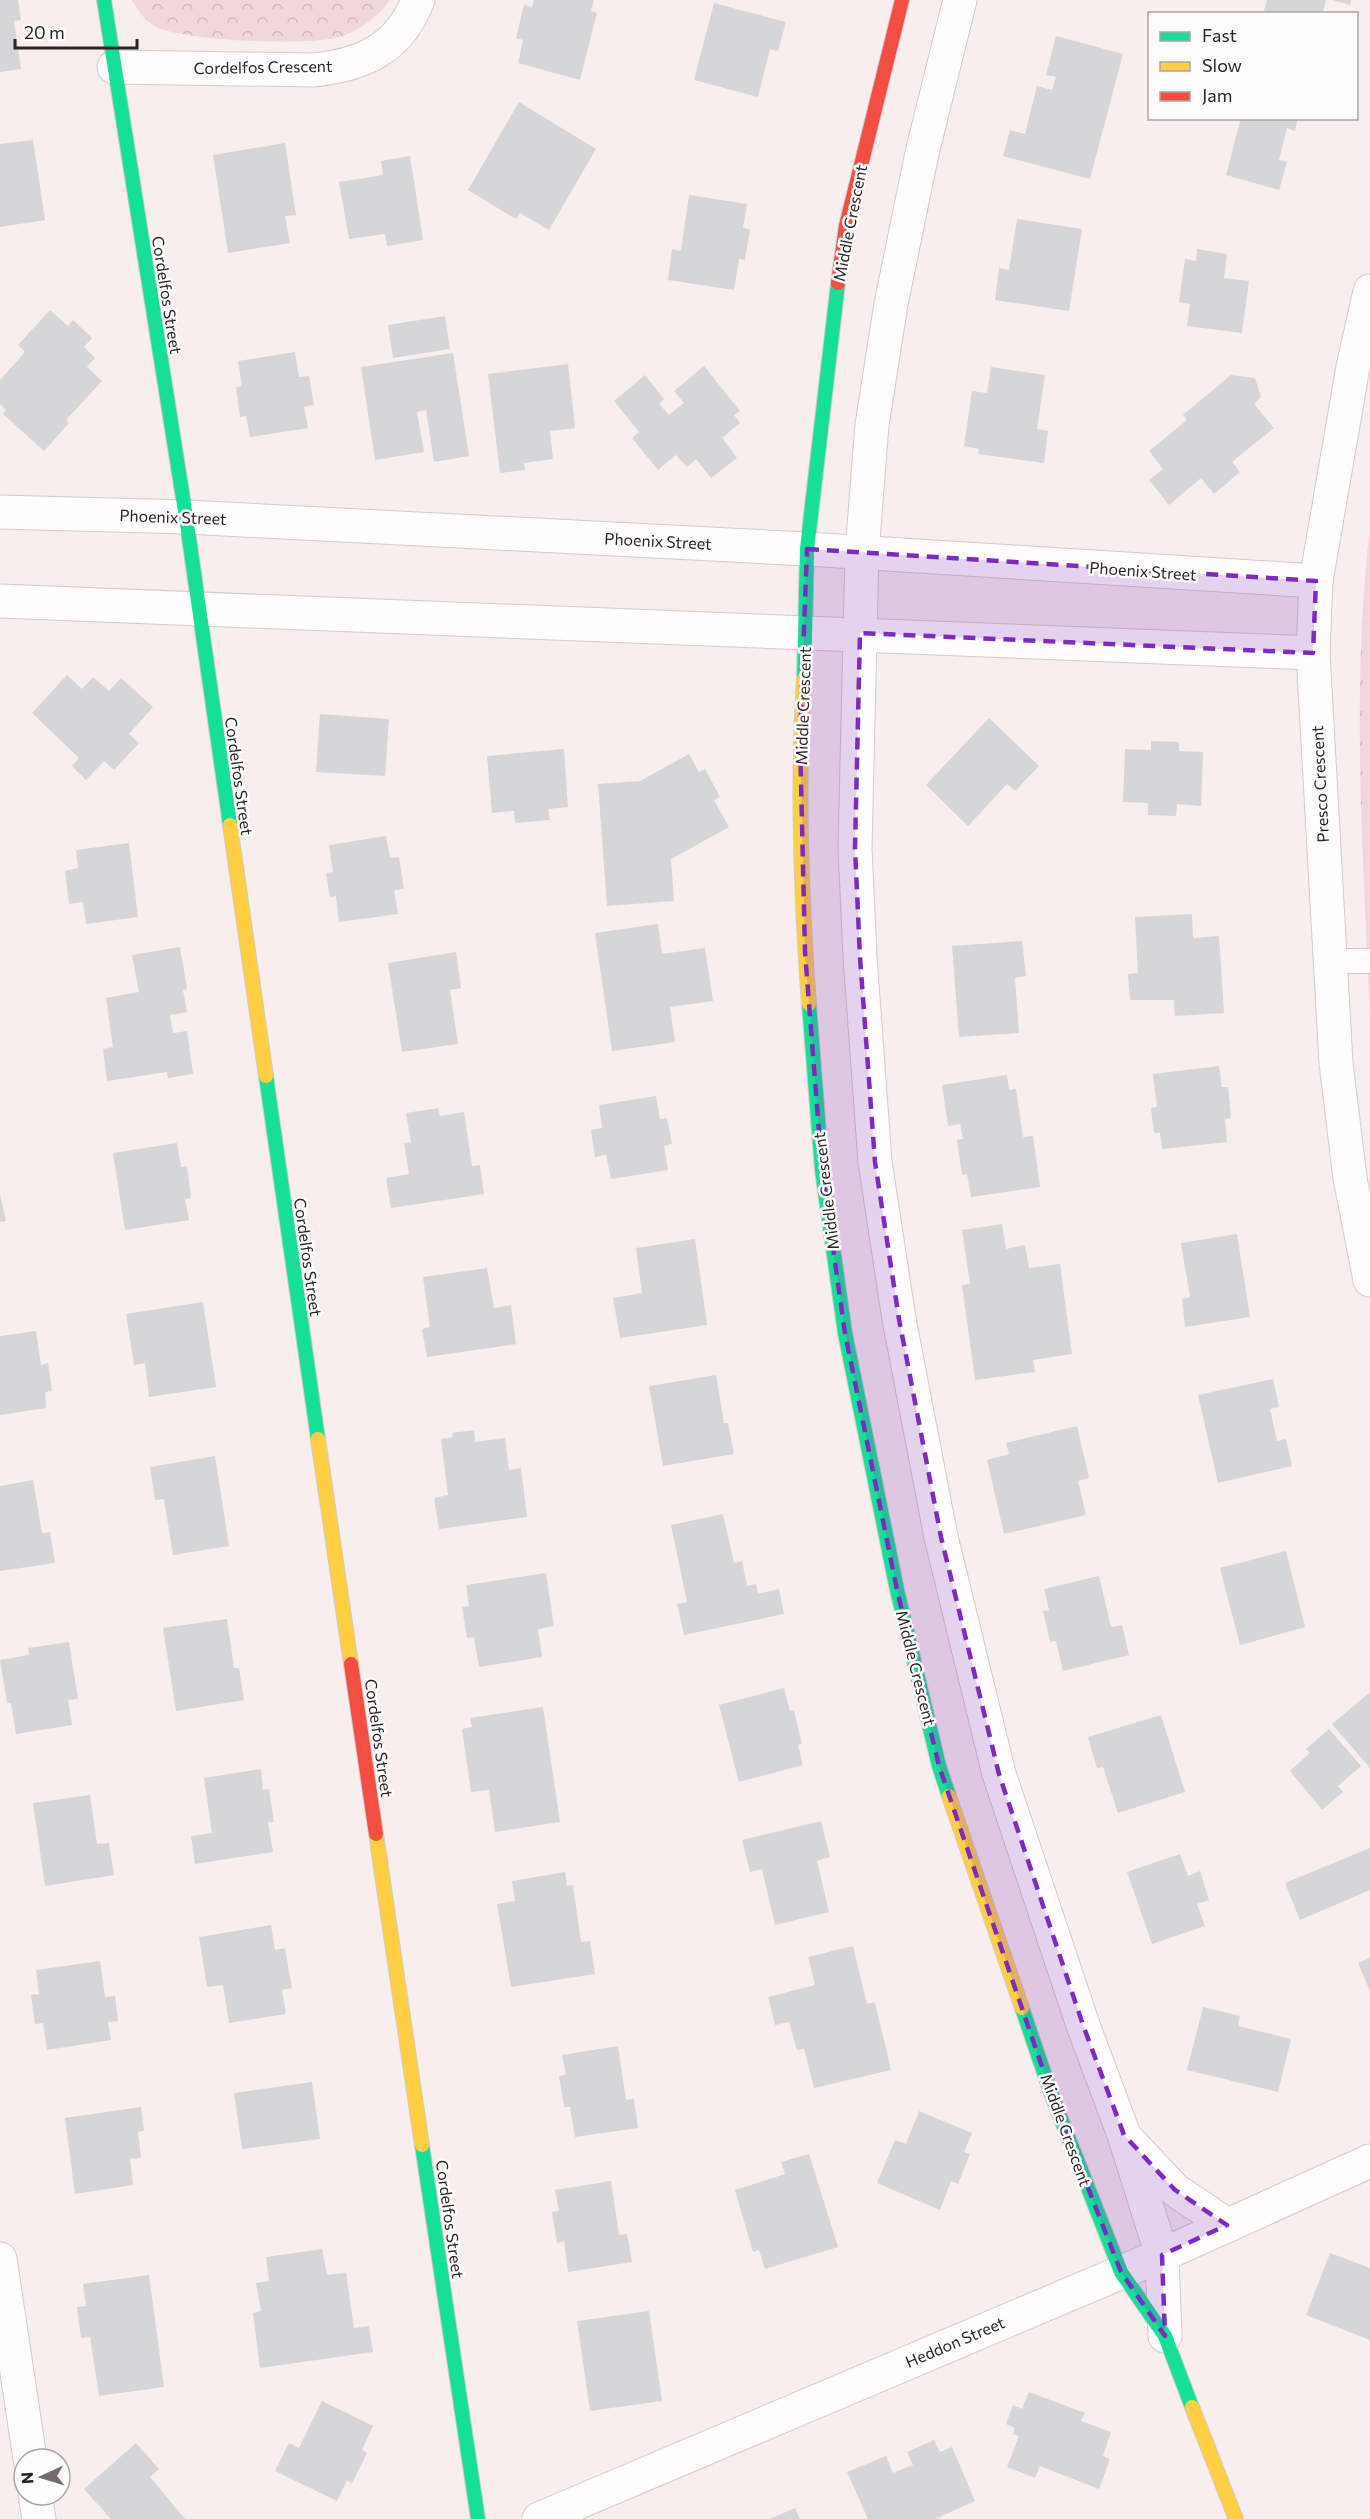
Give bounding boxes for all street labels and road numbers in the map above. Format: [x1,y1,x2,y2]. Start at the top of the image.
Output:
street label: Cordelfos Crescent [193,56,333,77]
street label: Middle Crescent [829,163,870,283]
street label: Cordelfos Street [149,235,186,356]
street label: Phoenix Street [119,505,227,528]
street label: Phoenix Street [604,528,713,553]
street label: Phoenix Street [1089,557,1198,584]
street label: Middle Crescent [791,646,814,765]
street label: Cordelfos Street [222,716,257,837]
street label: Presco Crescent [1307,725,1332,843]
street label: Middle Crescent [809,1131,842,1251]
street label: Cordelfos Street [291,1197,326,1318]
street label: Middle Crescent [893,1608,940,1728]
street label: Cordelfos Street [362,1678,397,1799]
street label: Middle Crescent [1037,2071,1096,2189]
street label: Cordelfos Street [433,2159,468,2280]
street label: Heddon Street [902,2312,1008,2371]

